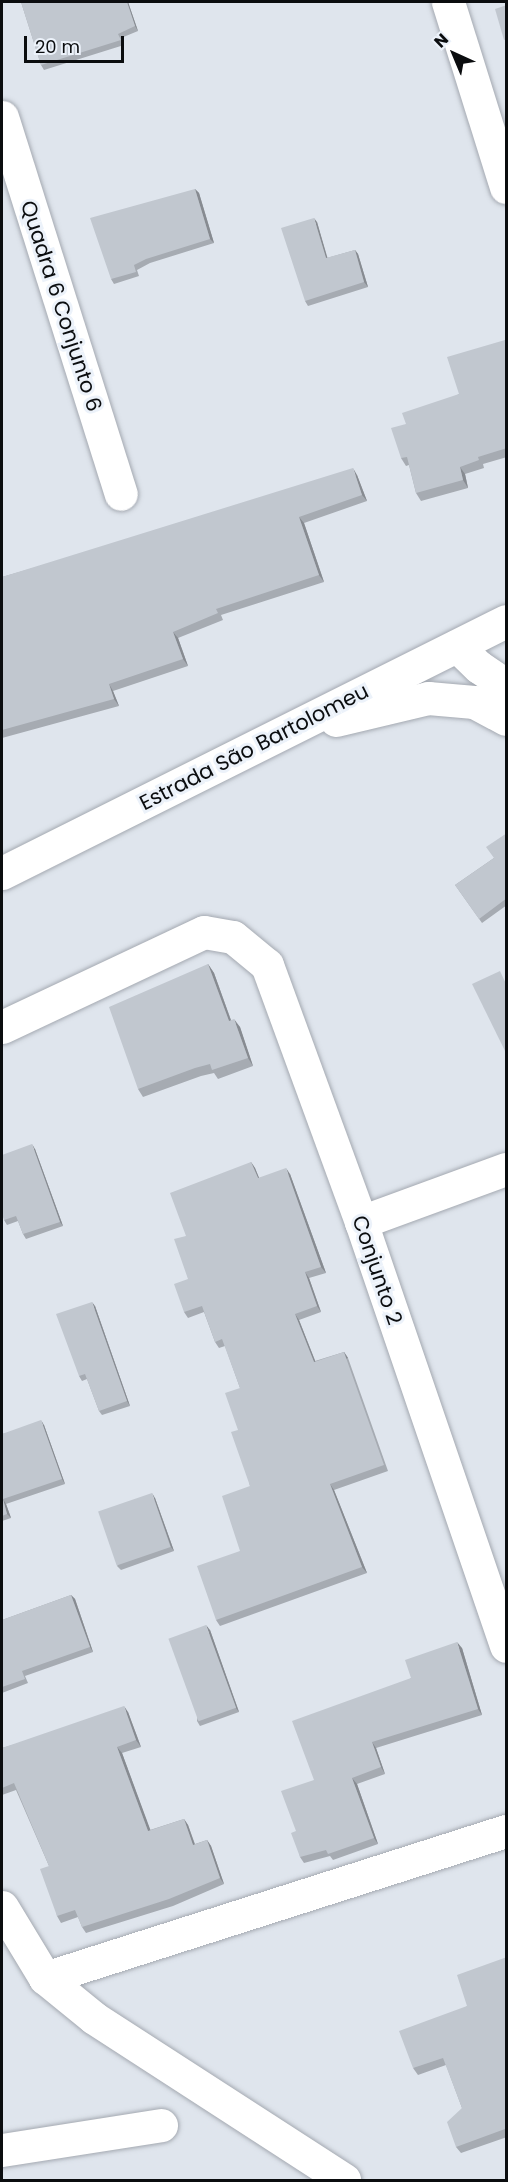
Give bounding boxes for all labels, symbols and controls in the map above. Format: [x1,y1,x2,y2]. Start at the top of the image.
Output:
scale bar [27,24,128,62]
north arrow [424,24,484,84]
text: N [429,28,453,53]
text: 20 m [35,34,80,59]
street label: Quadra 6 Conjunto 6 [15,197,107,415]
street label: Estrada São Bartolomeu [135,678,373,816]
street label: Conjunto 2 [347,1212,407,1328]

